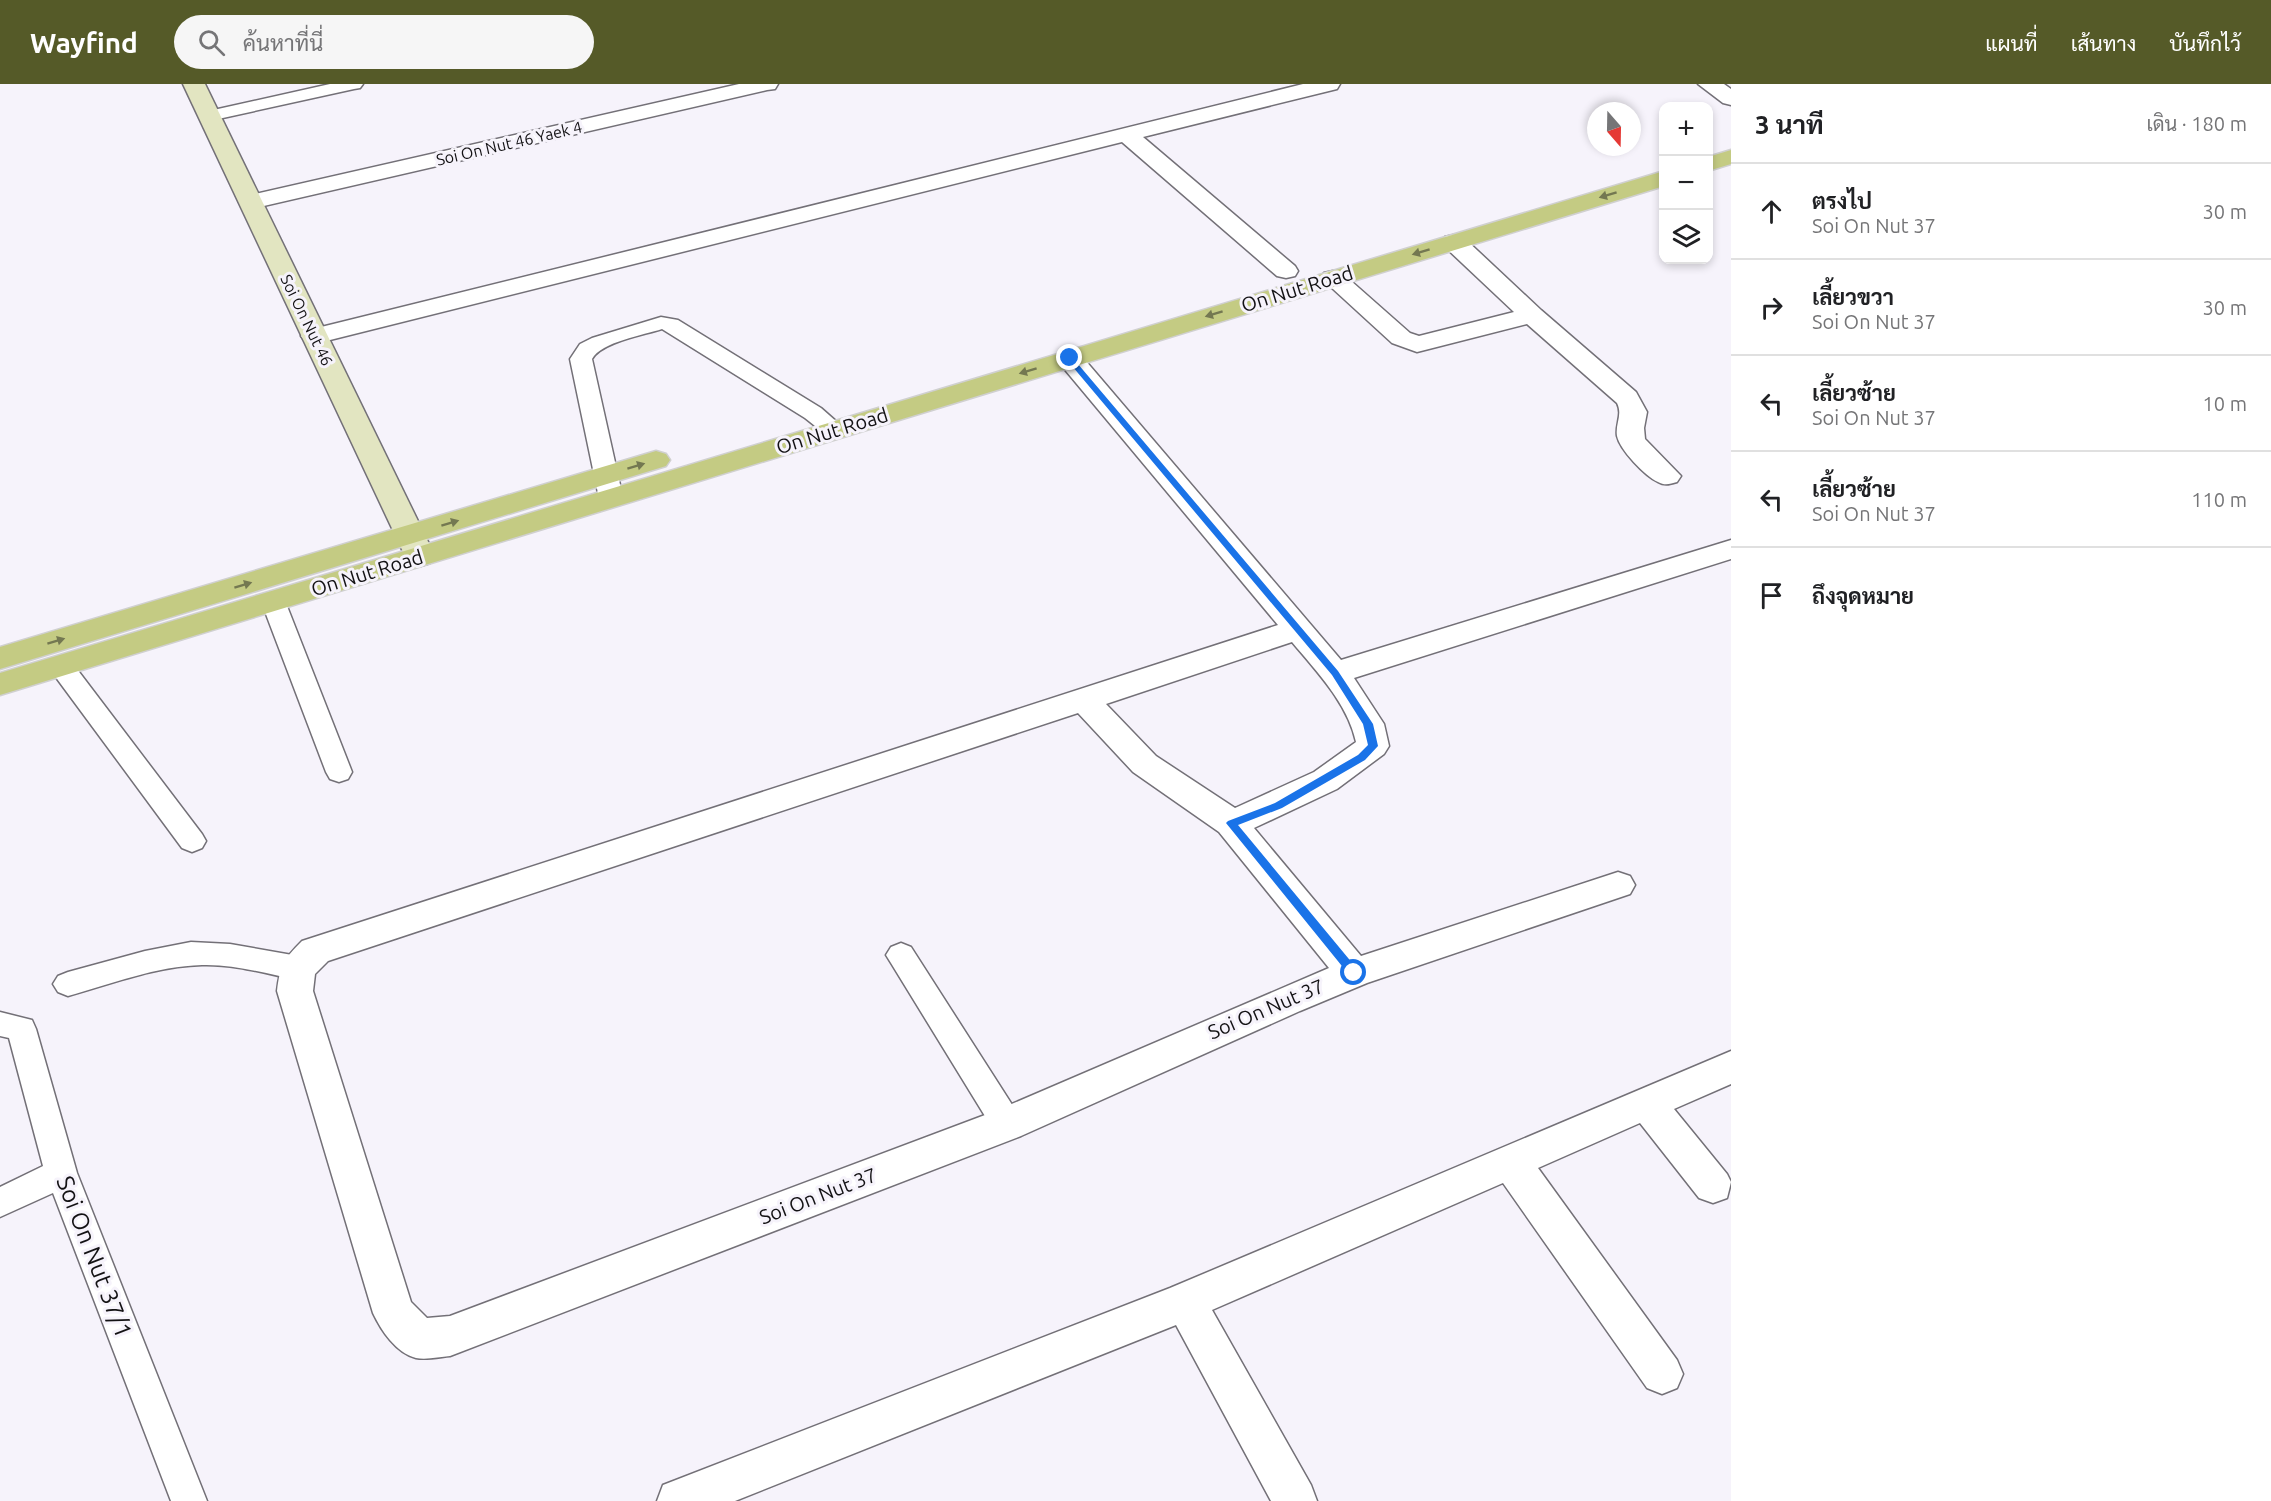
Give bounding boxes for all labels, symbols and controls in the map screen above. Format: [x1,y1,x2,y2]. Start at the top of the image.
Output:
search box [174,15,594,69]
icon: search [195,26,228,59]
text: Wayfind [30,27,138,58]
text: ค้นหาที่นี่ [243,30,323,55]
text: แผนที่ [1985,31,2038,55]
text: เส้นทาง [2071,31,2136,55]
text: บันทึกไว้ [2169,31,2241,55]
north arrow [1587,102,1641,156]
map controls [1659,102,1713,264]
button: + [1659,102,1713,156]
text: 3 นาที [1755,110,1824,139]
text: เดิน · 180 m [2146,112,2247,135]
street label: Soi On Nut 46 Yaek 4 [434,117,584,169]
button: − [1659,156,1713,210]
text: ตรงไป [1812,188,1872,213]
one-way arrow [1598,191,1616,200]
icon: ahead [1755,195,1788,228]
text: 30 m [2203,200,2247,223]
button: layers [1659,210,1713,264]
text: Soi On Nut 37 [1812,214,1936,237]
one-way arrow [1412,248,1430,257]
street label: On Nut Road [1238,261,1356,316]
street label: Soi On Nut 46 [277,272,337,368]
text: เลี้ยวขวา [1812,284,1894,309]
icon: right [1755,291,1788,324]
text: 30 m [2203,296,2247,319]
one-way arrow [1205,310,1223,320]
text: Soi On Nut 37 [1812,310,1936,333]
route end [1056,344,1082,370]
one-way arrow [1019,367,1037,376]
text: เลี้ยวซ้าย [1812,380,1896,405]
icon: left [1755,387,1788,420]
text: 10 m [2203,392,2247,415]
street label: On Nut Road [773,403,891,458]
text: Soi On Nut 37 [1812,406,1936,429]
one-way arrow [627,461,645,470]
text: เลี้ยวซ้าย [1812,476,1896,501]
icon: left [1755,483,1788,516]
text: 110 m [2191,488,2247,511]
text: Soi On Nut 37 [1812,502,1936,525]
one-way arrow [441,518,459,527]
street label: On Nut Road [308,545,426,600]
icon: arrive [1755,579,1788,612]
one-way arrow [234,580,252,589]
text: ถึงจุดหมาย [1812,583,1914,608]
one-way arrow [47,636,65,645]
route start [1340,959,1366,985]
street label: Soi On Nut 37 [1204,974,1327,1043]
street label: Soi On Nut 37 [756,1163,880,1228]
street label: Soi On Nut 37/1 [51,1172,138,1341]

